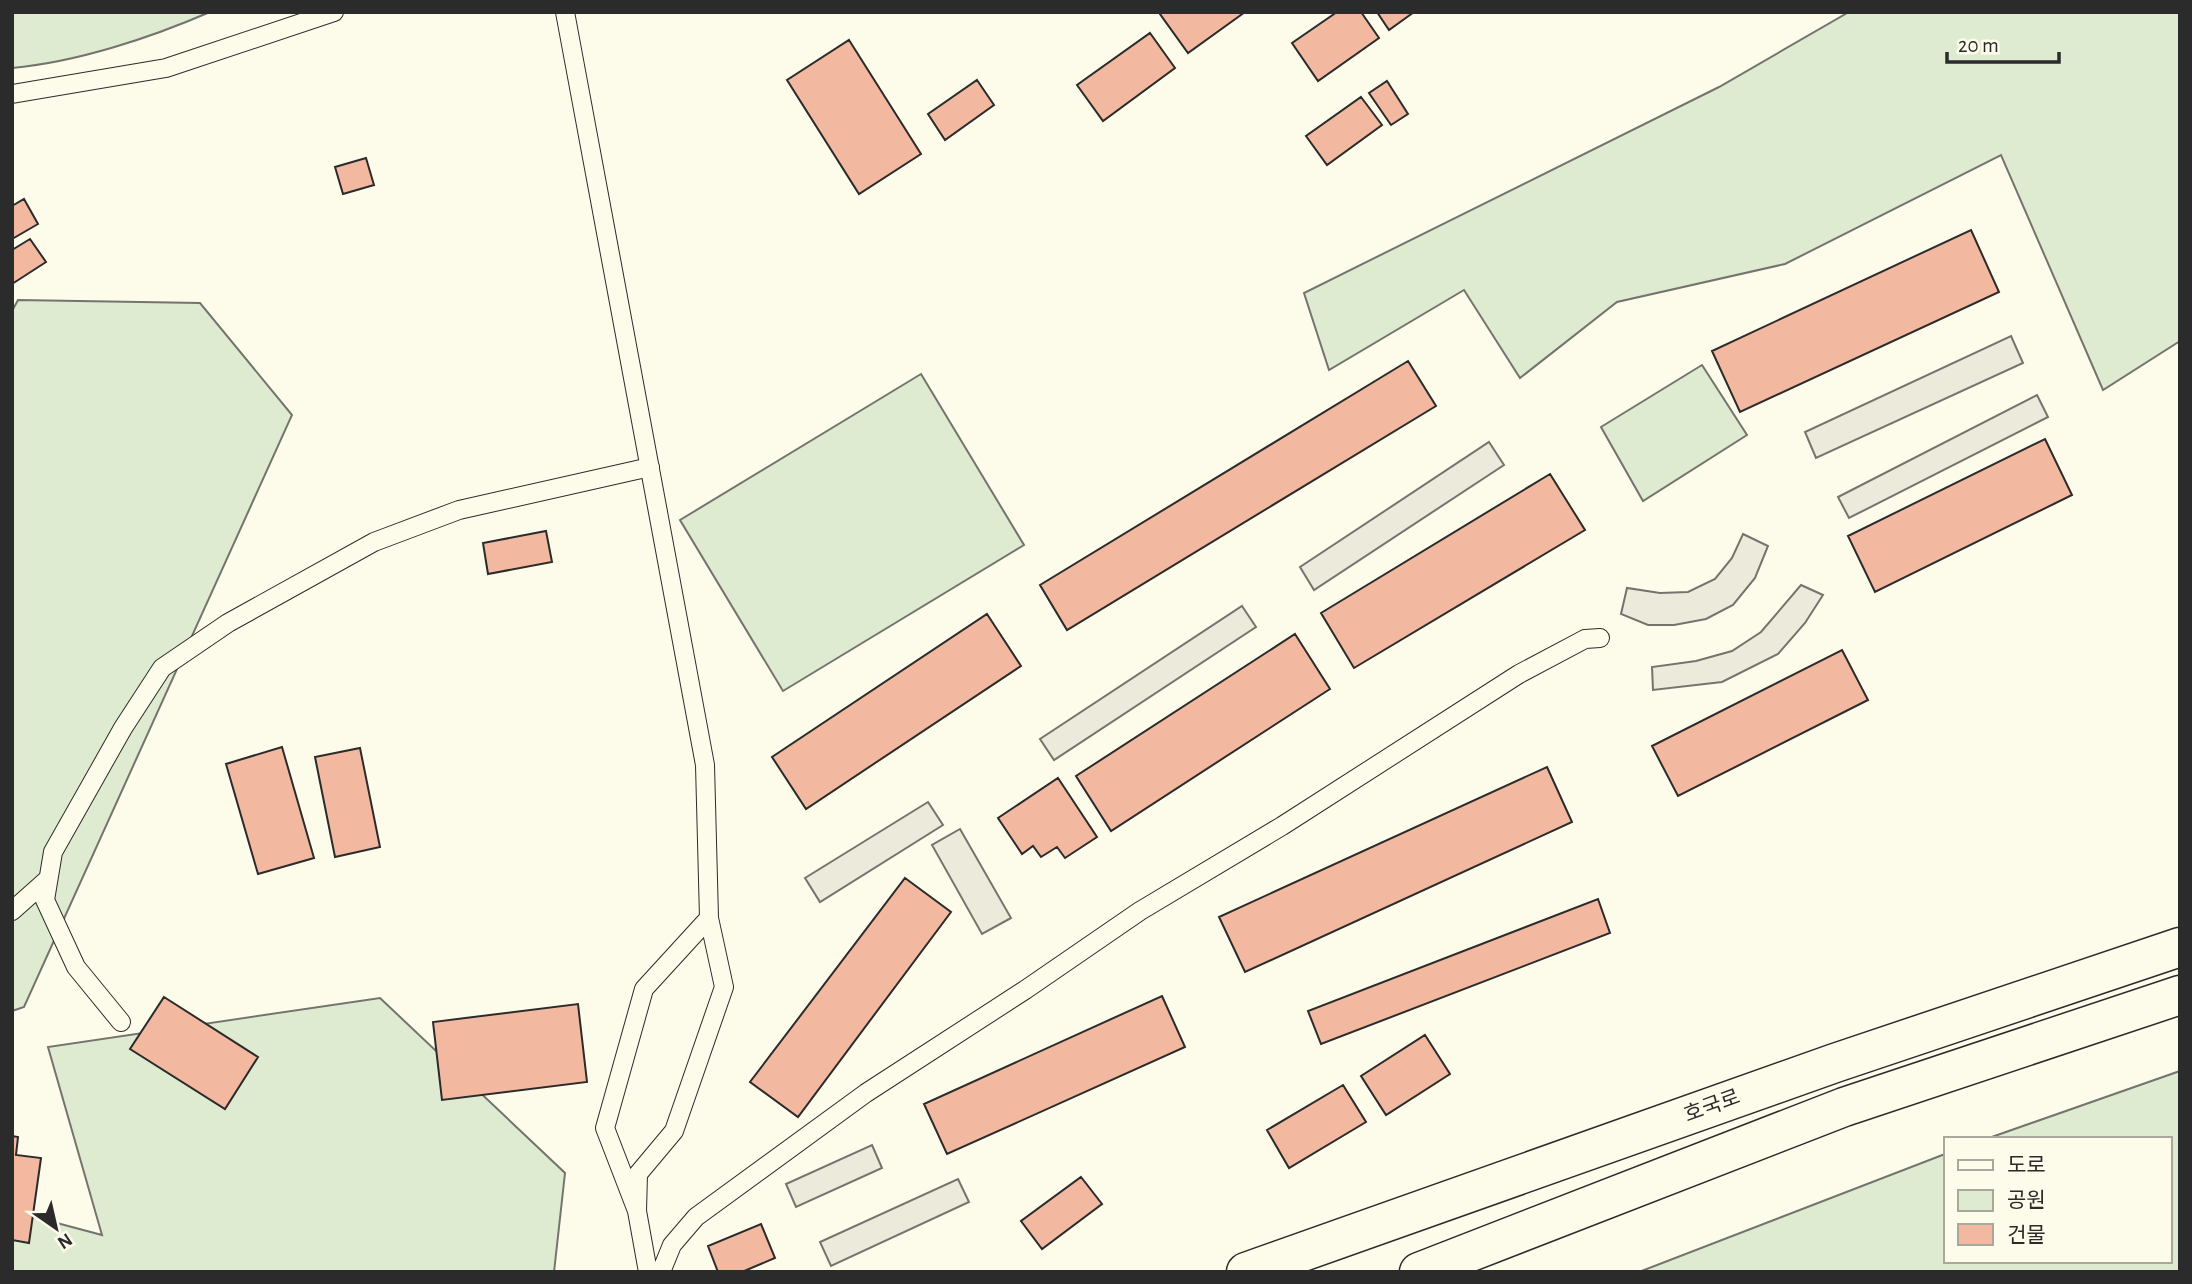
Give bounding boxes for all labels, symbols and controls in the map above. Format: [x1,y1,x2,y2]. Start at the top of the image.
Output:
scale bar [1947,21,2059,65]
text: 20 m [1958,35,1999,56]
street label: 호국로 [1681,1085,1743,1126]
legend [1944,1137,2171,1263]
text: 도로 [2007,1155,2046,1176]
text: 공원 [2007,1189,2046,1211]
north arrow [21,1193,91,1263]
text: 건물 [2007,1224,2046,1246]
text: N [54,1229,75,1252]

